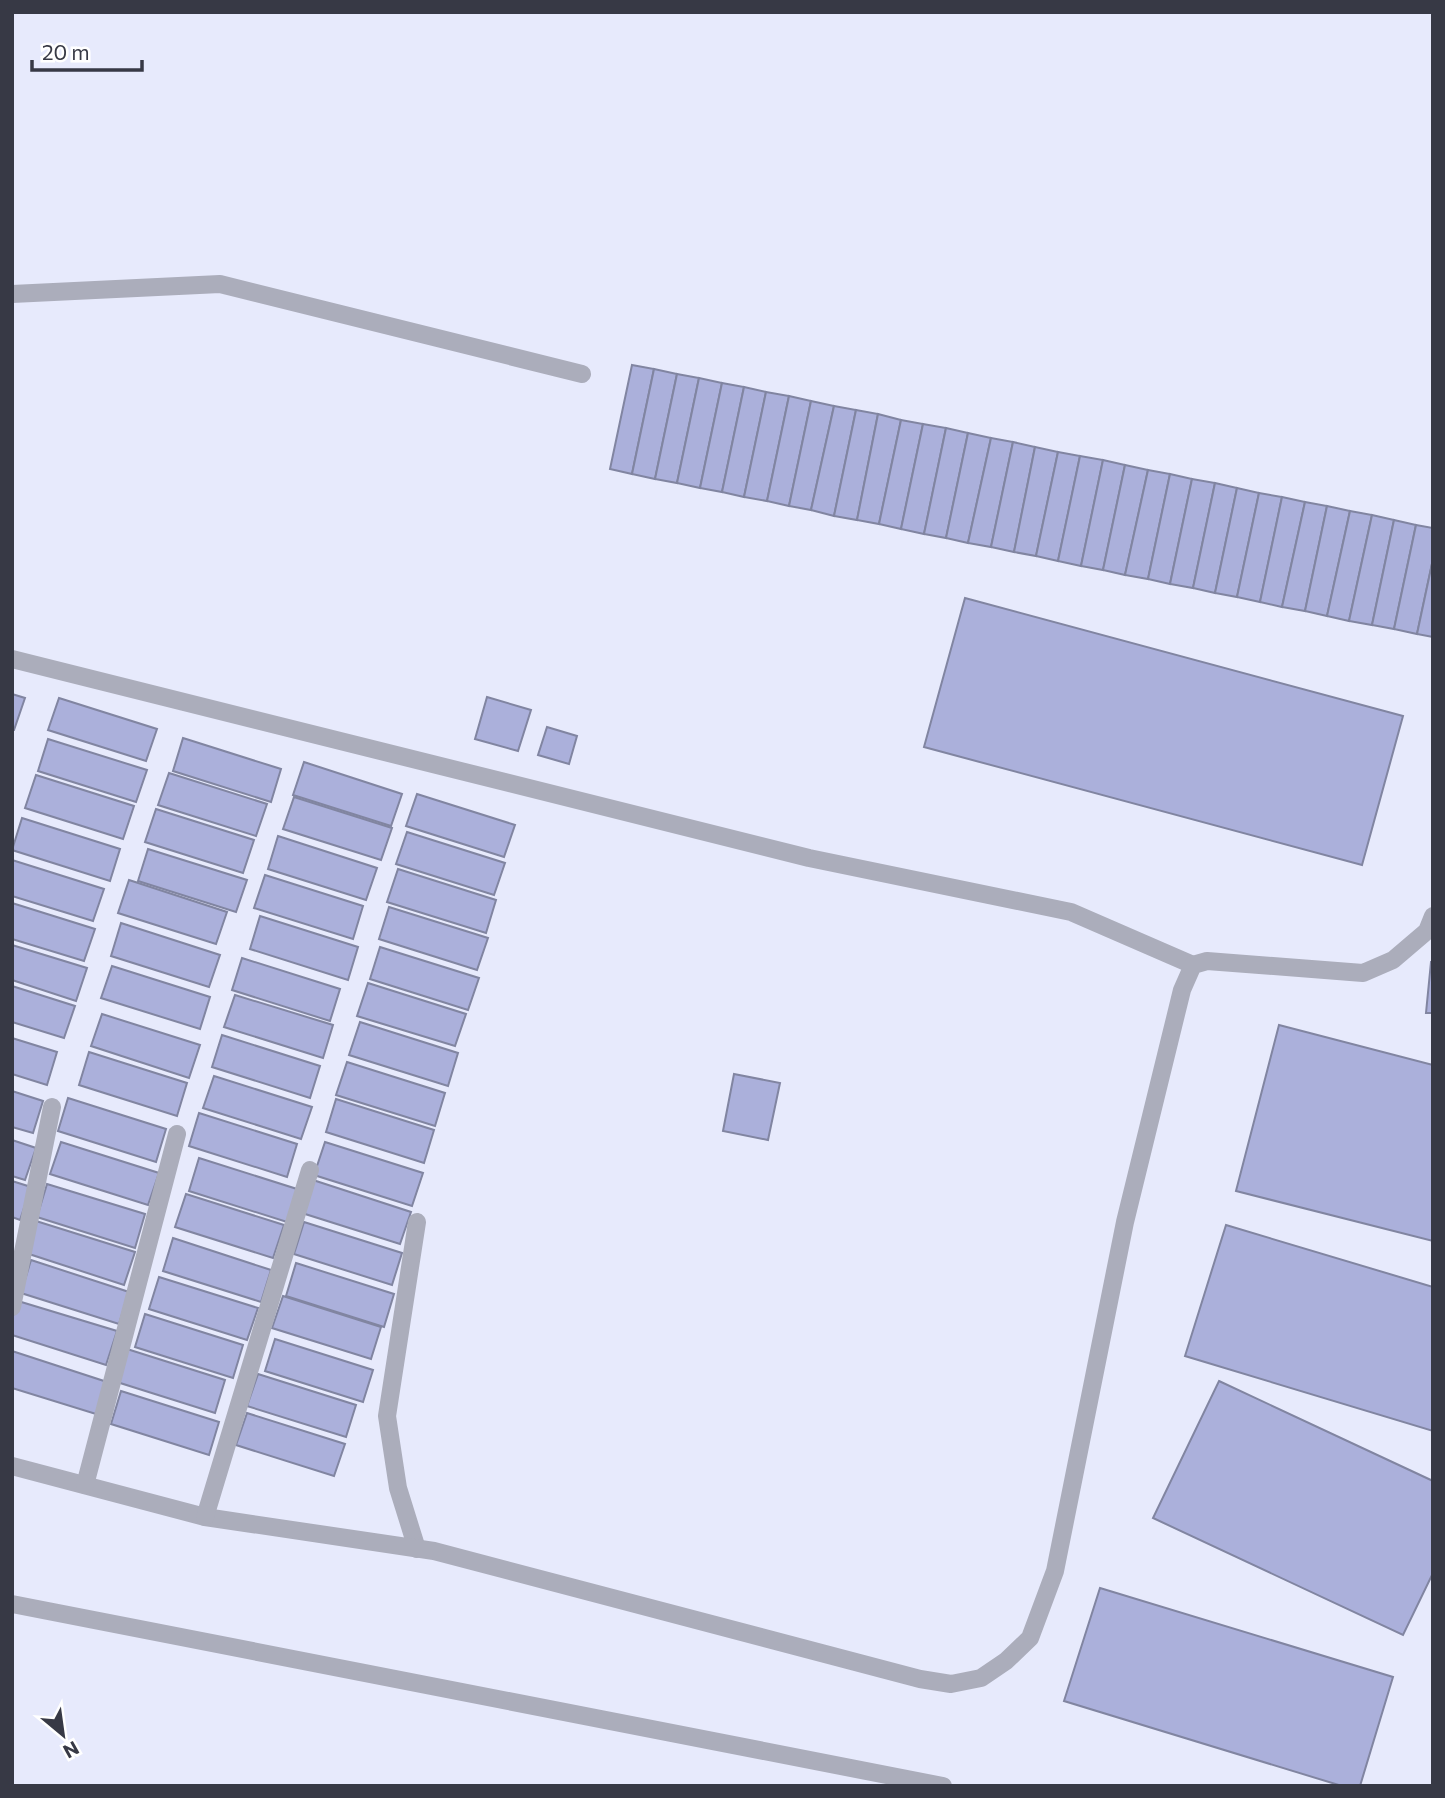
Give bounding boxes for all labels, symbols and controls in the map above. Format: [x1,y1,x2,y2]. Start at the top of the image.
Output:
scale bar [32,28,142,72]
text: 20 m [42,39,90,64]
north arrow [28,1700,98,1770]
text: N [60,1737,83,1764]

